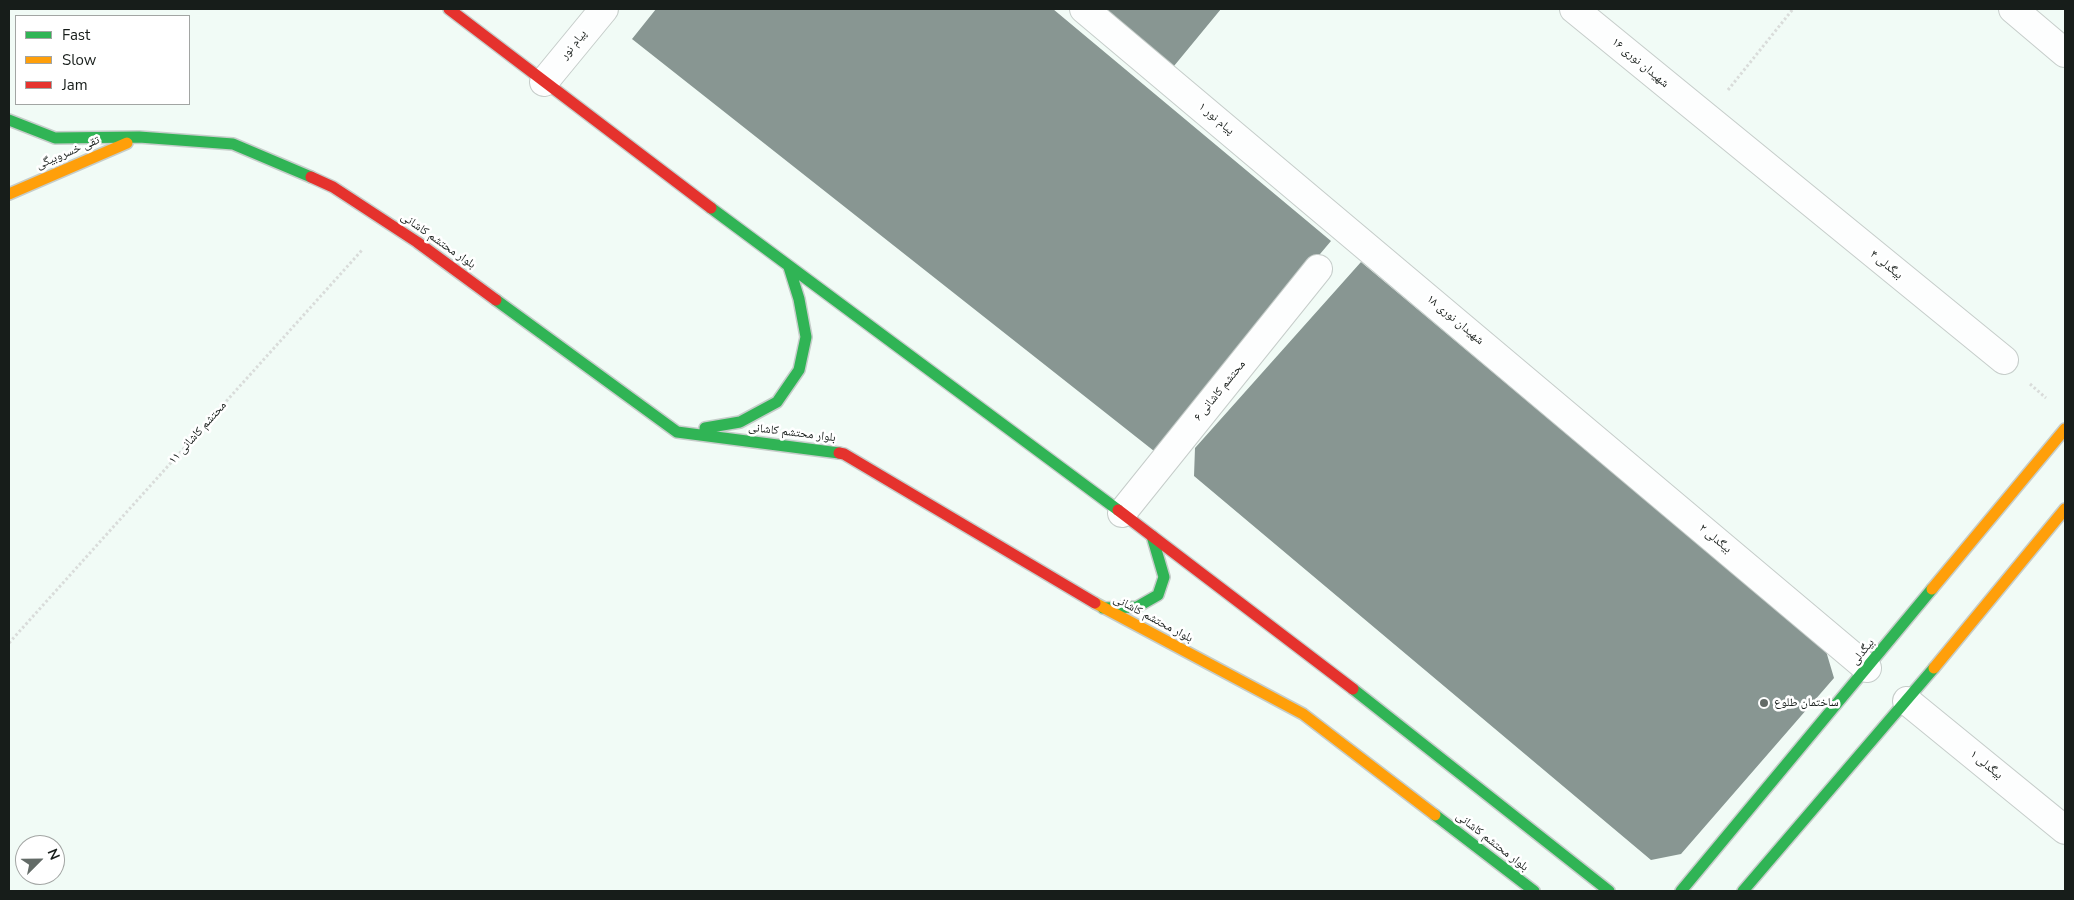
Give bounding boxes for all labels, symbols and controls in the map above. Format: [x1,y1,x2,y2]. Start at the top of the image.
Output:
legend [15,15,190,105]
text: Fast [62,25,90,45]
street label: پیام نور [558,27,590,63]
street label: شهیدان نوری ۱۶ [1608,35,1672,91]
text: Slow [62,50,96,70]
text: Jam [62,75,88,95]
street label: پیام نور ۱ [1195,100,1237,138]
street label: تقی خسروبیگی [34,133,102,173]
street label: بلوار محتشم کاشانی [398,210,478,272]
street label: بیگدلی ۴ [1867,247,1905,283]
street label: شهیدان نوری ۱۸ [1423,292,1487,348]
street label: محتشم کاشانی ۶ [1191,358,1249,424]
street label: محتشم کاشانی ۱۱ [166,399,230,467]
street label: بلوار محتشم کاشانی [747,420,837,446]
street label: بیگدلی ۲ [1696,521,1734,557]
street label: بلوار محتشم کاشانی [1111,592,1195,646]
street label: بیگدلی [1848,636,1878,668]
place label: ساختمان طلوع [1774,696,1839,710]
marker: ساختمان طلوع [1758,697,1770,709]
street label: بیگدلی ۱ [1967,747,2005,783]
street label: بلوار محتشم کاشانی [1453,809,1531,875]
north arrow [15,835,65,885]
text: N [43,846,64,863]

